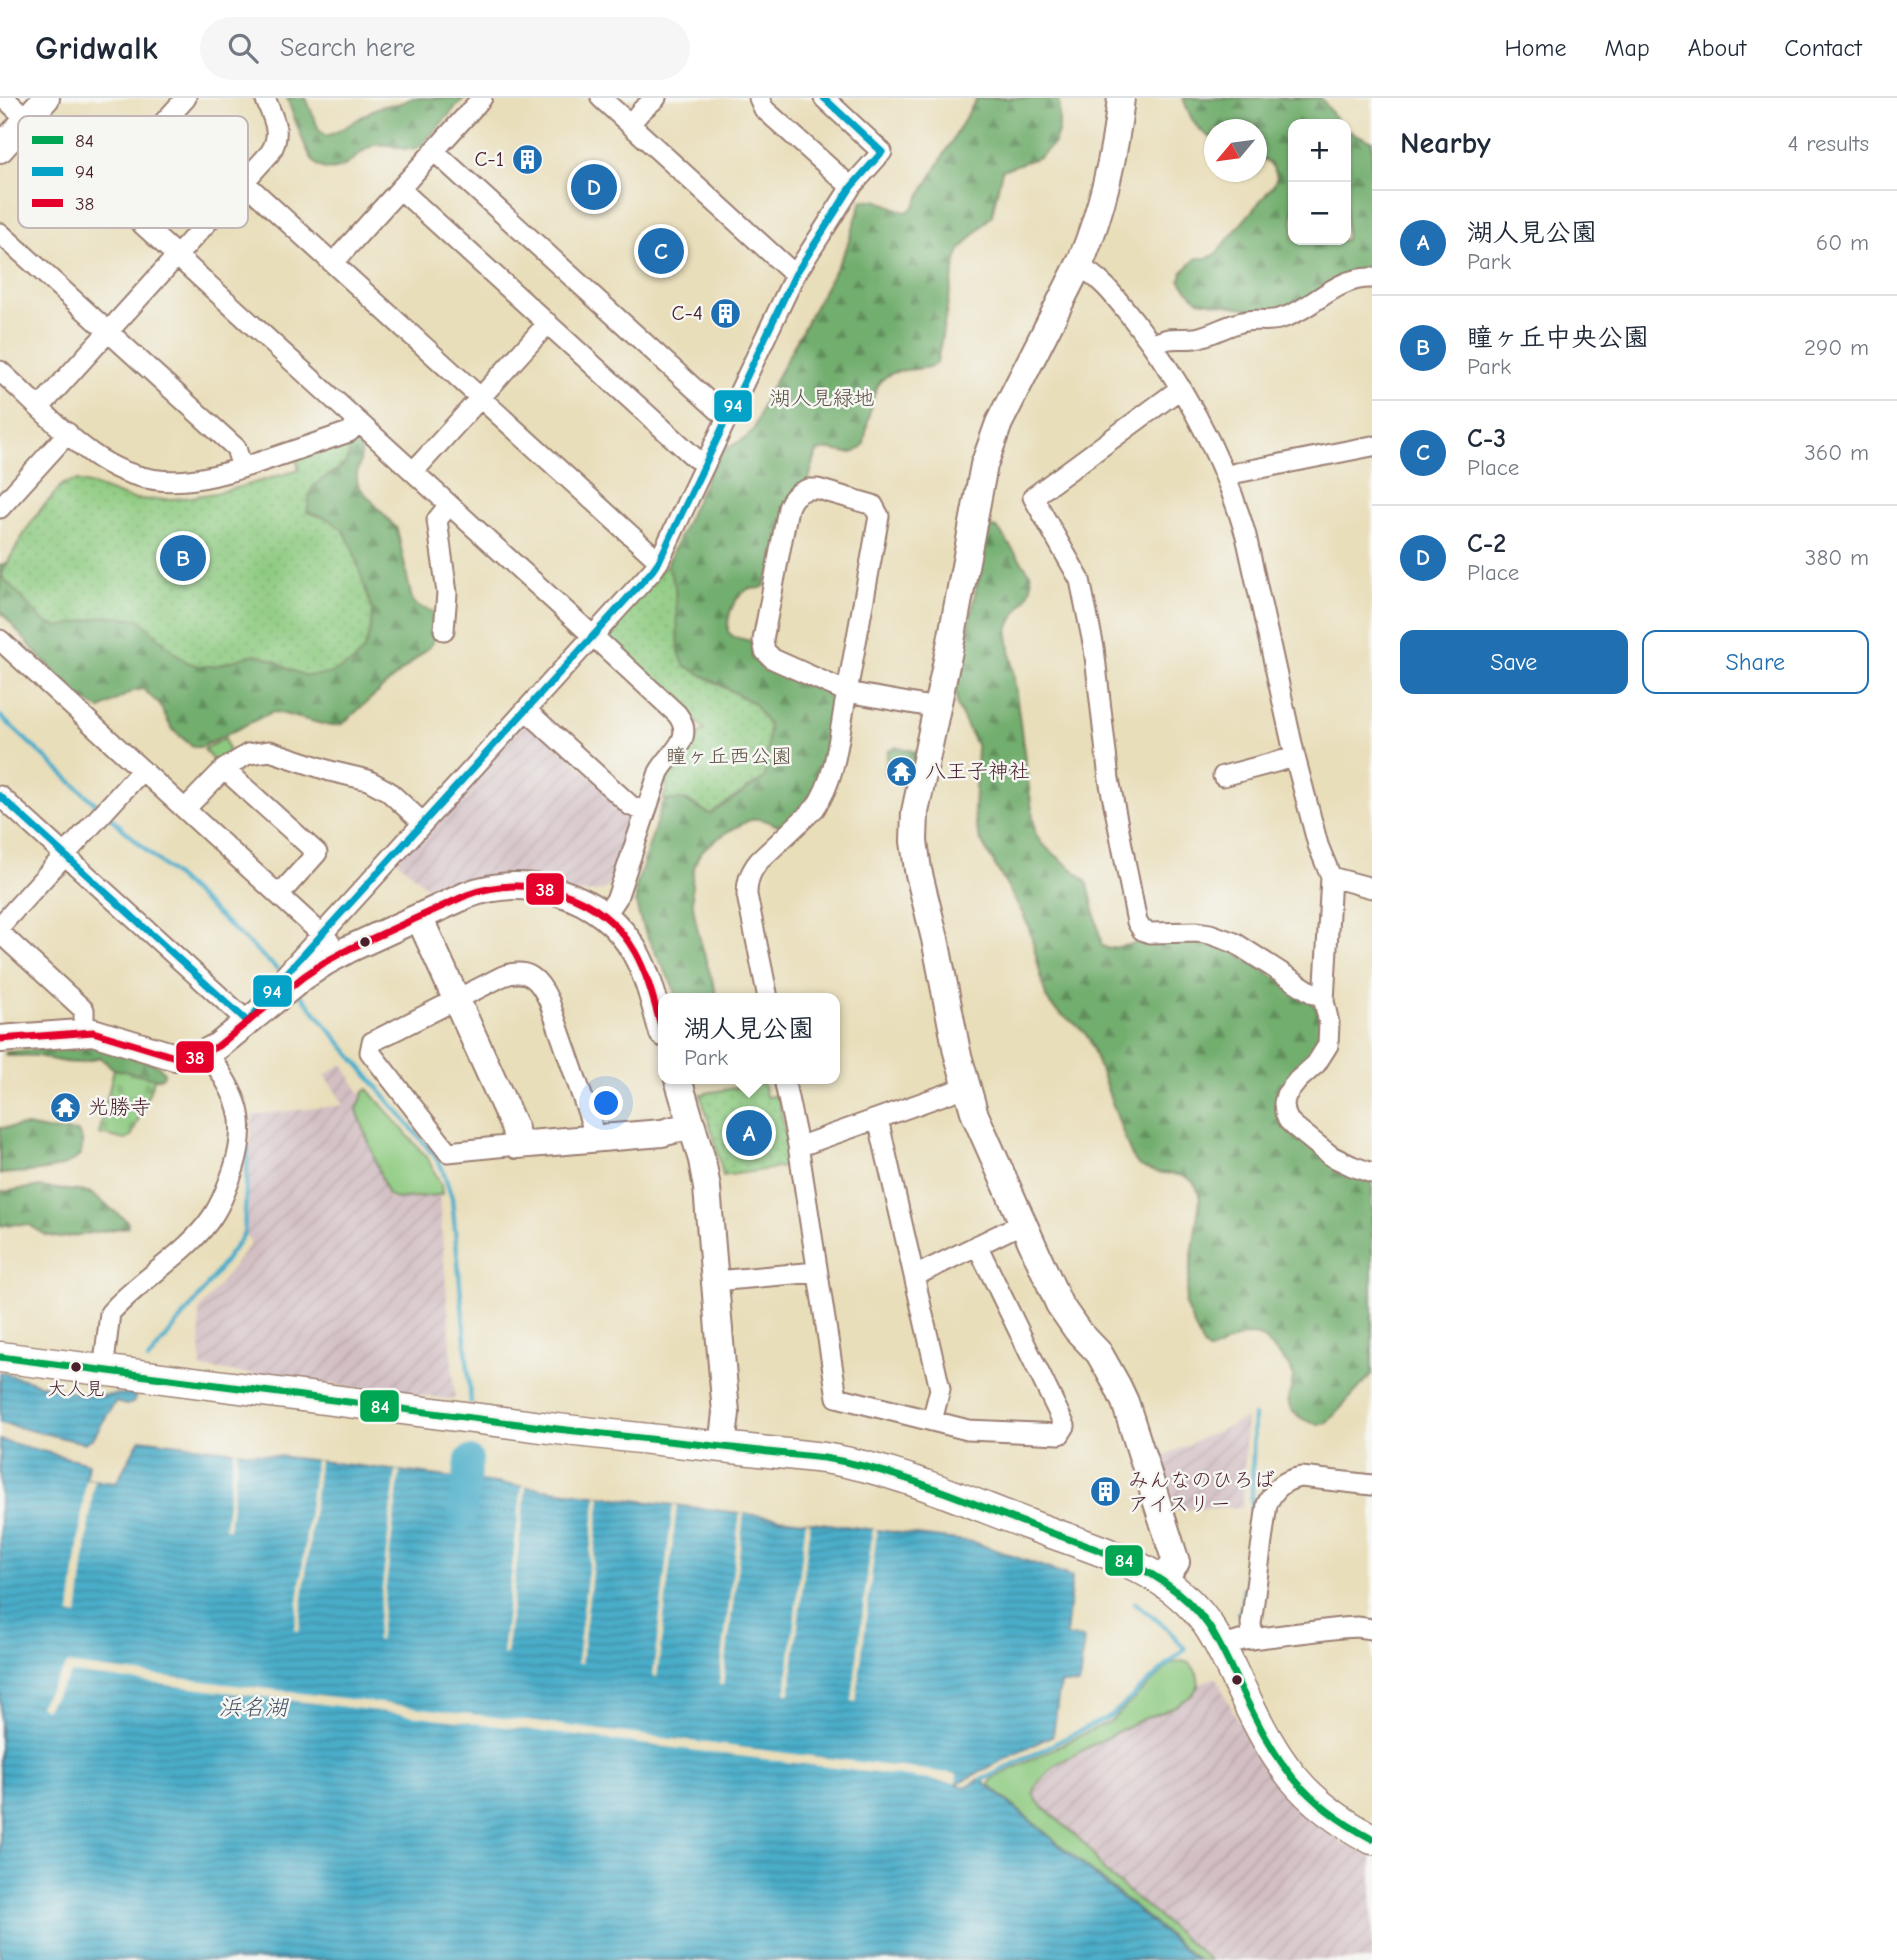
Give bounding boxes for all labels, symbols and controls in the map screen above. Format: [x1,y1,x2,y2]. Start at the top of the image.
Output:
search box [200,17,690,80]
text: Gridwalk [35,29,158,67]
icon: search [224,29,262,67]
text: Search here [280,33,415,63]
text: Home [1505,34,1566,62]
text: Map [1604,34,1650,62]
text: About [1688,34,1746,62]
text: Contact [1784,34,1862,62]
legend [18,116,248,228]
north arrow [1204,119,1267,182]
map controls [1288,119,1351,245]
button: + [1288,119,1351,182]
text: Nearby [1400,126,1491,161]
text: 84 [75,130,94,152]
text: 4 results [1787,130,1869,157]
building icon: C-1 [510,142,544,176]
place label: C-1 [474,147,504,171]
text: 94 [75,161,94,183]
pin: D [571,161,617,213]
button: − [1288,182,1351,245]
text: 38 [75,193,94,215]
text: 湖人見公園 [1467,218,1597,248]
pin: C [638,225,684,277]
text: A [1417,229,1429,256]
text: 60 m [1816,229,1869,256]
text: Park [1467,248,1511,275]
building icon: C-4 [709,296,743,330]
place label: C-4 [672,301,703,325]
text: 瞳ヶ丘中央公園 [1467,323,1649,353]
text: B [1416,334,1430,361]
text: 290 m [1804,334,1869,361]
text: Park [1467,353,1511,380]
park label: 湖人見緑地 [770,386,875,410]
line badge: 94 [713,389,753,423]
text: 94 [724,395,743,417]
text: C-3 [1467,424,1506,454]
text: C [1416,439,1430,466]
text: 360 m [1804,439,1869,466]
text: Place [1467,454,1519,481]
text: C-2 [1467,529,1506,559]
pin: B [160,532,206,584]
text: D [1416,544,1430,571]
text: 380 m [1805,544,1869,571]
text: Place [1467,559,1519,586]
button: Save [1400,630,1628,694]
button: Share [1642,630,1869,694]
park label: 瞳ヶ丘西公園 [666,744,792,768]
temple icon: 八王子神社 [885,754,919,788]
place label: 八王子神社 [925,759,1030,783]
line badge: 38 [525,872,565,906]
text: 38 [535,879,555,901]
unlabelled marker [358,935,372,949]
line badge: 94 [252,974,293,1008]
text: 94 [263,981,282,1003]
popup [658,993,840,1084]
text: 湖人見公園 [684,1014,814,1044]
line badge: 38 [175,1040,215,1074]
text: Park [684,1044,728,1071]
text: 38 [185,1047,205,1069]
your location [589,1086,623,1120]
temple icon: 光勝寺 [48,1090,82,1124]
place label: 光勝寺 [88,1095,151,1119]
pin: A [726,1107,772,1159]
marker: 大人見 [69,1360,83,1374]
place label: 大人見 [47,1378,105,1400]
line badge: 84 [359,1389,400,1423]
text: 84 [371,1396,389,1418]
place label: みんなのひろば アイスリー [1128,1468,1275,1516]
building icon: みんなのひろば アイスリー [1088,1475,1122,1509]
line badge: 84 [1104,1544,1144,1577]
text: 84 [1115,1550,1133,1572]
unlabelled marker [1230,1673,1244,1687]
water label: 浜名湖 [219,1694,290,1721]

